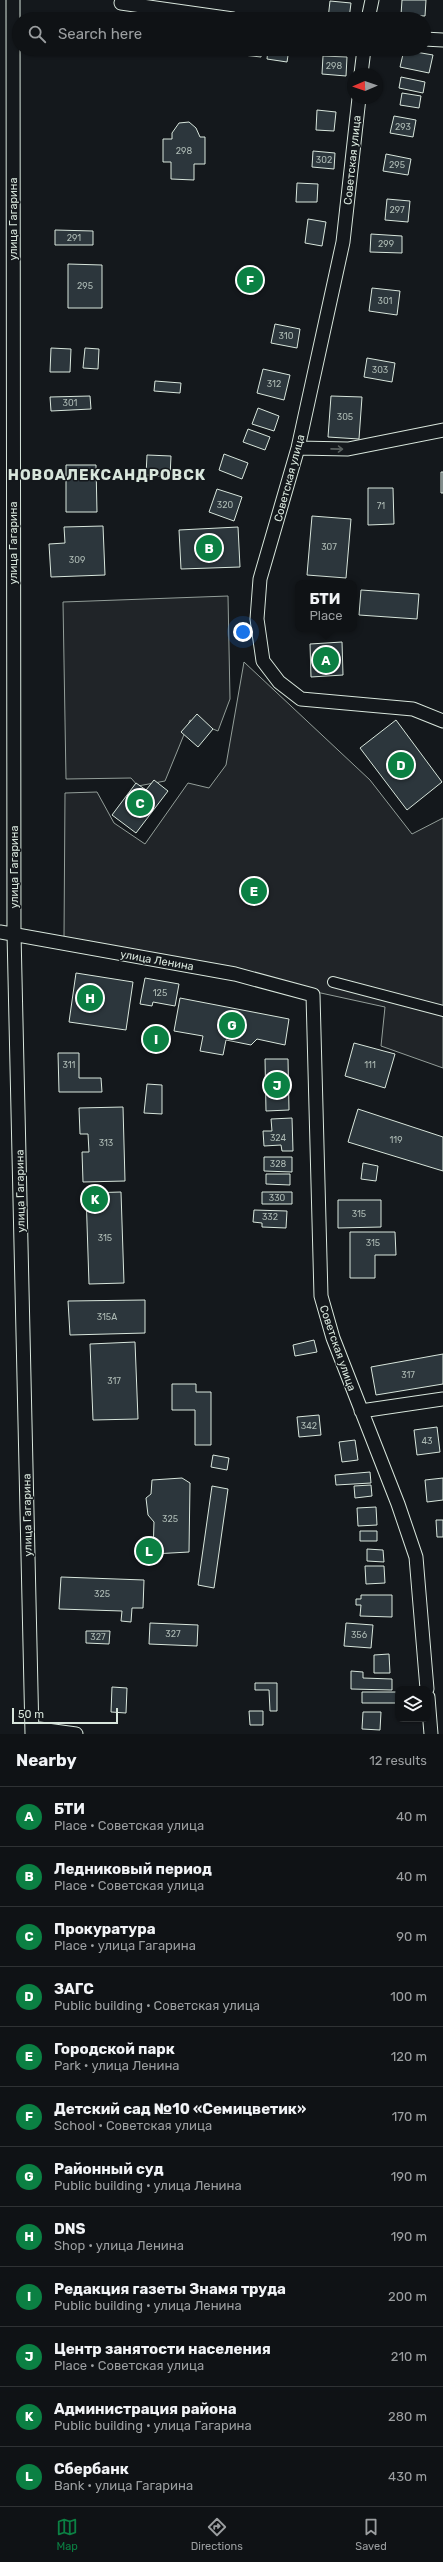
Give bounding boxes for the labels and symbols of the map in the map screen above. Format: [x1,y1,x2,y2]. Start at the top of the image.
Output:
house number: 298 [326,61,342,71]
north arrow [347,68,383,104]
street label: Советская улица [341,115,364,205]
house number: 293 [395,122,411,132]
house number: 298 [176,146,192,156]
house number: 302 [316,155,332,165]
house number: 295 [389,160,405,170]
street label: улица Гагарина [7,178,20,261]
house number: 297 [389,205,405,215]
house number: 291 [67,233,81,243]
house number: 299 [378,239,394,249]
pin: F [237,265,263,295]
house number: 295 [77,281,93,291]
house number: 301 [378,296,393,306]
house number: 310 [279,331,294,341]
house number: 303 [372,365,388,375]
house number: 312 [267,379,281,389]
house number: 301 [63,398,78,408]
house number: 305 [337,412,353,422]
street label: Советская улица [272,433,307,523]
one-way arrow [330,445,343,453]
district label: НОВОАЛЕКСАНДРОВСК [8,466,206,484]
house number: 320 [217,500,233,510]
house number: 71 [377,501,385,511]
street label: улица Гагарина [7,502,20,585]
pin: B [196,533,222,563]
house number: 307 [321,542,337,552]
house number: 309 [69,555,85,565]
your location [233,622,253,642]
pin: A [313,645,339,675]
pin: D [388,750,414,780]
pin: C [127,788,153,818]
street label: улица Гагарина [8,826,21,909]
pin: E [241,876,267,906]
street label: улица Ленина [119,948,195,973]
pin: H [77,983,103,1013]
house number: 125 [153,988,167,998]
pin: G [219,1010,245,1040]
pin: I [143,1024,169,1054]
house number: 311 [63,1060,76,1070]
house number: 111 [364,1060,376,1070]
pin: J [264,1070,290,1100]
house number: 324 [270,1133,287,1143]
house number: 119 [389,1135,403,1145]
house number: 313 [99,1138,113,1148]
street label: улица Гагарина [13,1149,28,1233]
house number: 328 [270,1159,286,1169]
pin: K [82,1184,108,1214]
house number: 330 [269,1193,286,1203]
house number: 315 [352,1209,366,1219]
house number: 332 [262,1212,278,1222]
house number: 315 [98,1233,112,1243]
house number: 315 [366,1238,380,1248]
street label: Советская улица [317,1304,358,1393]
house number: 315А [97,1312,117,1322]
house number: 317 [401,1370,415,1380]
house number: 317 [107,1376,121,1386]
house number: 342 [301,1421,317,1431]
house number: 43 [422,1436,433,1446]
street label: улица Гагарина [20,1473,35,1557]
house number: 325 [162,1514,178,1524]
pin: L [136,1536,162,1566]
house number: 325 [94,1589,110,1599]
house number: 327 [165,1629,181,1639]
house number: 356 [351,1630,368,1640]
house number: 327 [90,1632,106,1642]
scale bar [12,1706,118,1725]

